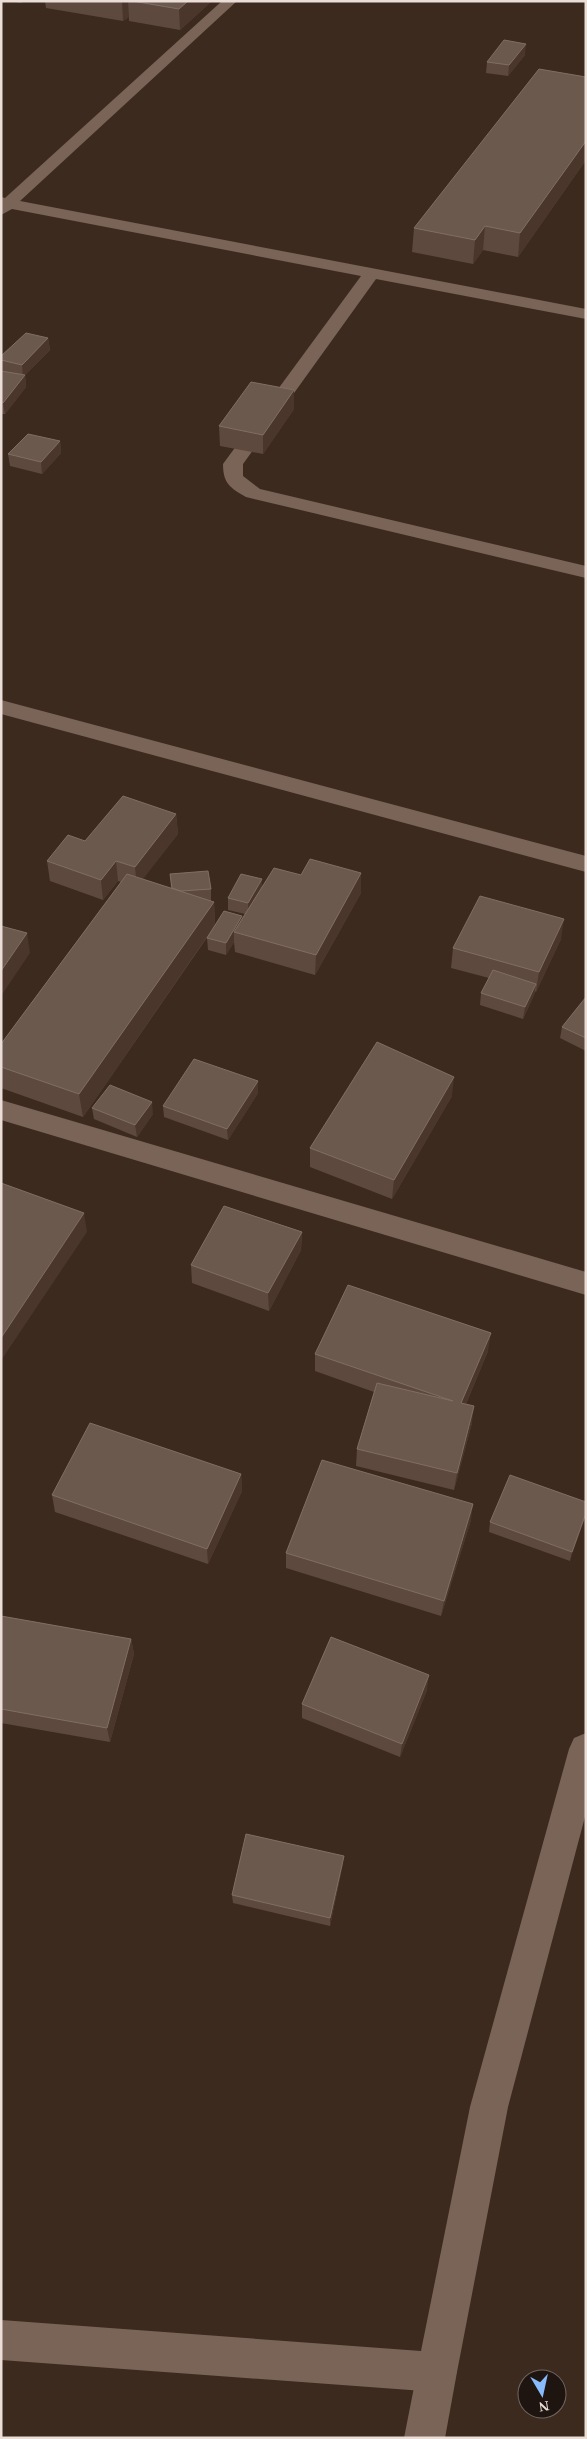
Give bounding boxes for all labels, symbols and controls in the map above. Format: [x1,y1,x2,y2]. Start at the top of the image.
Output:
north arrow [517,2369,567,2419]
text: N [538,2398,550,2415]

